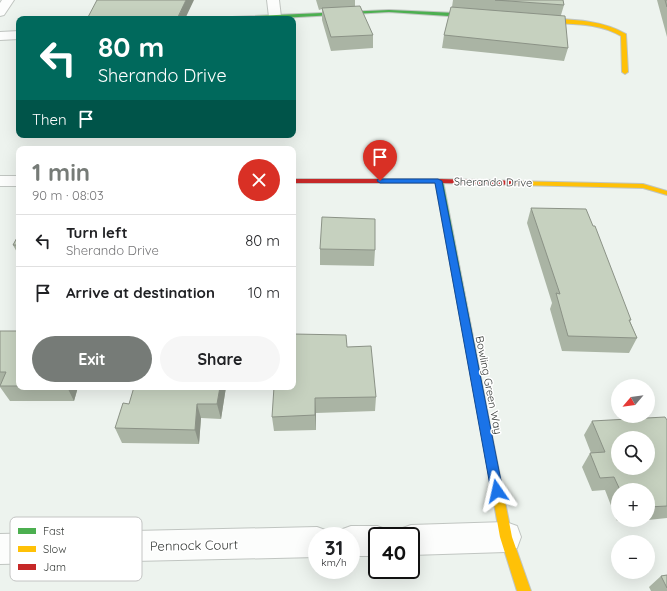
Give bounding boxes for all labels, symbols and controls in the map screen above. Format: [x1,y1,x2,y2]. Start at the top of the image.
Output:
text: 80 m [98,29,164,64]
icon: left [32,32,84,84]
text: Sherando Drive [98,64,227,87]
icon: arrive [75,108,97,130]
text: Then [32,110,67,129]
pin [363,140,397,181]
icon: arrive [369,146,391,168]
text: 1 min [32,157,90,187]
button: close [238,159,280,201]
street label: Sherando Drive [454,174,532,190]
text: 90 m · 08:03 [32,187,104,203]
text: Turn left [66,223,128,242]
icon: left [32,230,54,252]
text: 80 m [245,231,280,250]
text: Sherando Drive [66,242,159,258]
icon: arrive [32,282,54,304]
text: Arrive at destination [66,283,215,302]
text: 10 m [248,283,280,302]
street label: Bowling Green Way [473,335,505,435]
button: Exit [32,336,152,382]
button: Share [160,336,280,382]
north arrow [611,379,655,423]
map controls [611,379,655,579]
button: search [611,431,655,475]
position arrow [476,470,518,512]
button: + [611,483,655,527]
legend [10,517,142,581]
text: Fast [43,524,65,538]
speed limit sign: 40 [368,527,420,579]
text: 31 [325,535,343,560]
button: − [611,535,655,579]
street label: Pennock Court [150,536,238,554]
text: Slow [43,542,67,556]
text: km/h [321,556,347,569]
text: Jam [43,560,66,574]

